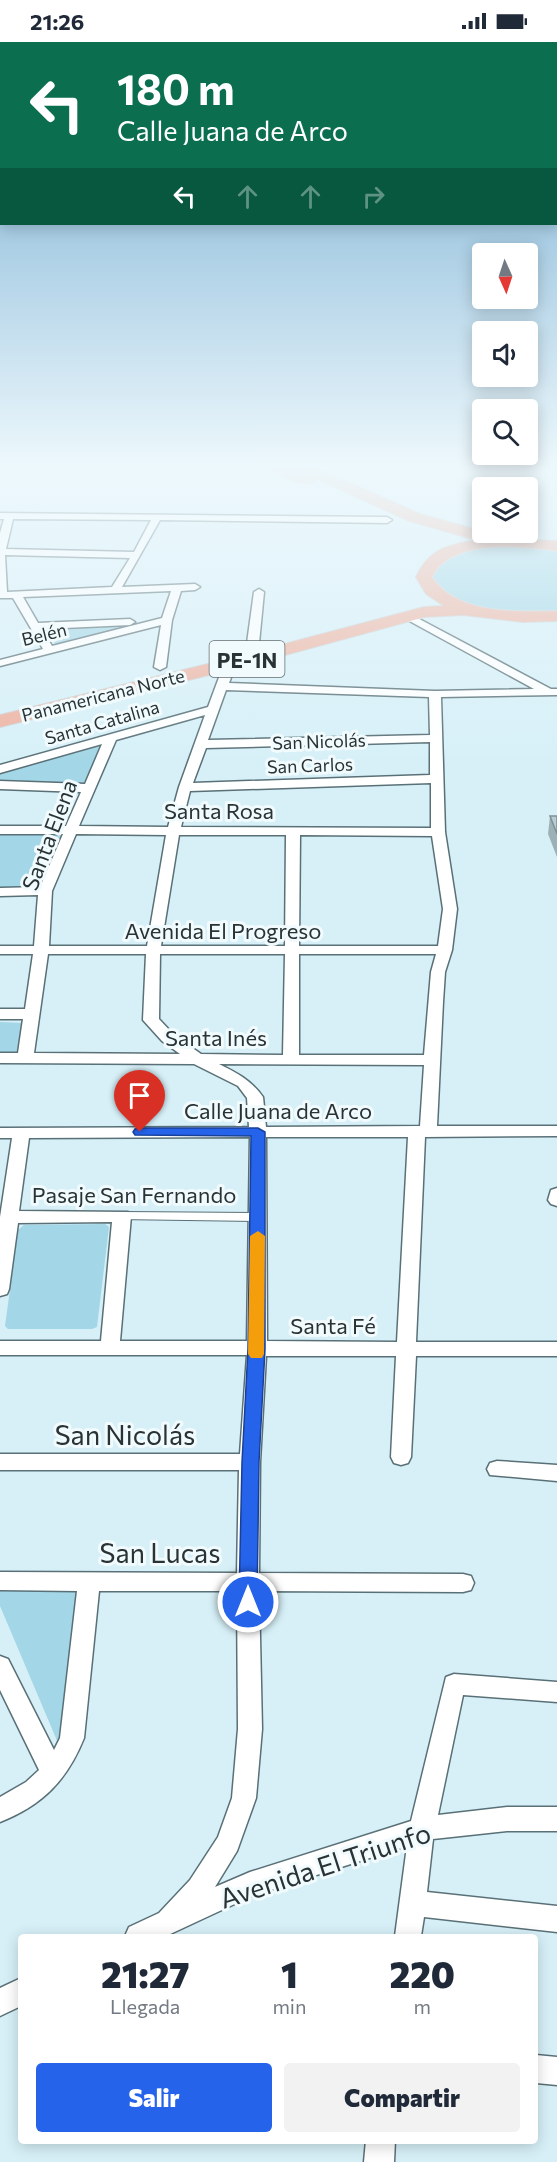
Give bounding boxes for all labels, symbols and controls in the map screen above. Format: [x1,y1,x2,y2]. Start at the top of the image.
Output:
text: 21:26 [30,8,84,35]
text: 180 m [117,62,235,114]
icon: left [18,66,96,144]
text: Calle Juana de Arco [117,114,348,147]
icon: left [168,180,201,213]
icon: ahead [231,180,264,213]
icon: ahead [294,180,327,213]
icon: right [357,180,390,213]
north arrow [472,243,538,309]
map controls [472,243,538,543]
button: sound [472,321,538,387]
button: search [472,399,538,465]
button: layers [472,477,538,543]
street label: Belén [19,618,69,650]
road number: PE-1N [210,641,284,677]
street label: Panamericana Norte [19,664,187,726]
street label: Santa Catalina [42,695,162,749]
street label: San Nicolás [272,728,366,754]
street label: San Carlos [267,753,353,777]
street label: Santa Elena [16,776,82,894]
street label: Santa Rosa [164,797,274,824]
street label: Avenida El Progreso [125,917,321,944]
street label: Santa Inés [165,1024,267,1051]
pin [114,1070,165,1132]
icon: arrive [123,1079,156,1112]
street label: Calle Juana de Arco [184,1097,372,1124]
street label: Pasaje San Fernando [32,1181,236,1208]
street label: Santa Fé [290,1312,376,1339]
street label: San Nicolás [55,1418,195,1451]
street label: San Lucas [100,1536,220,1569]
position arrow [216,1570,280,1634]
street label: Avenida El Triunfo [215,1815,435,1915]
text: 21:27 [101,1951,189,1995]
text: 1 [281,1951,298,1995]
text: 220 [389,1951,455,1995]
text: Llegada [110,1994,180,2018]
text: min [272,1994,306,2018]
text: m [413,1994,431,2018]
button: Salir [36,2063,272,2132]
button: Compartir [284,2063,520,2132]

